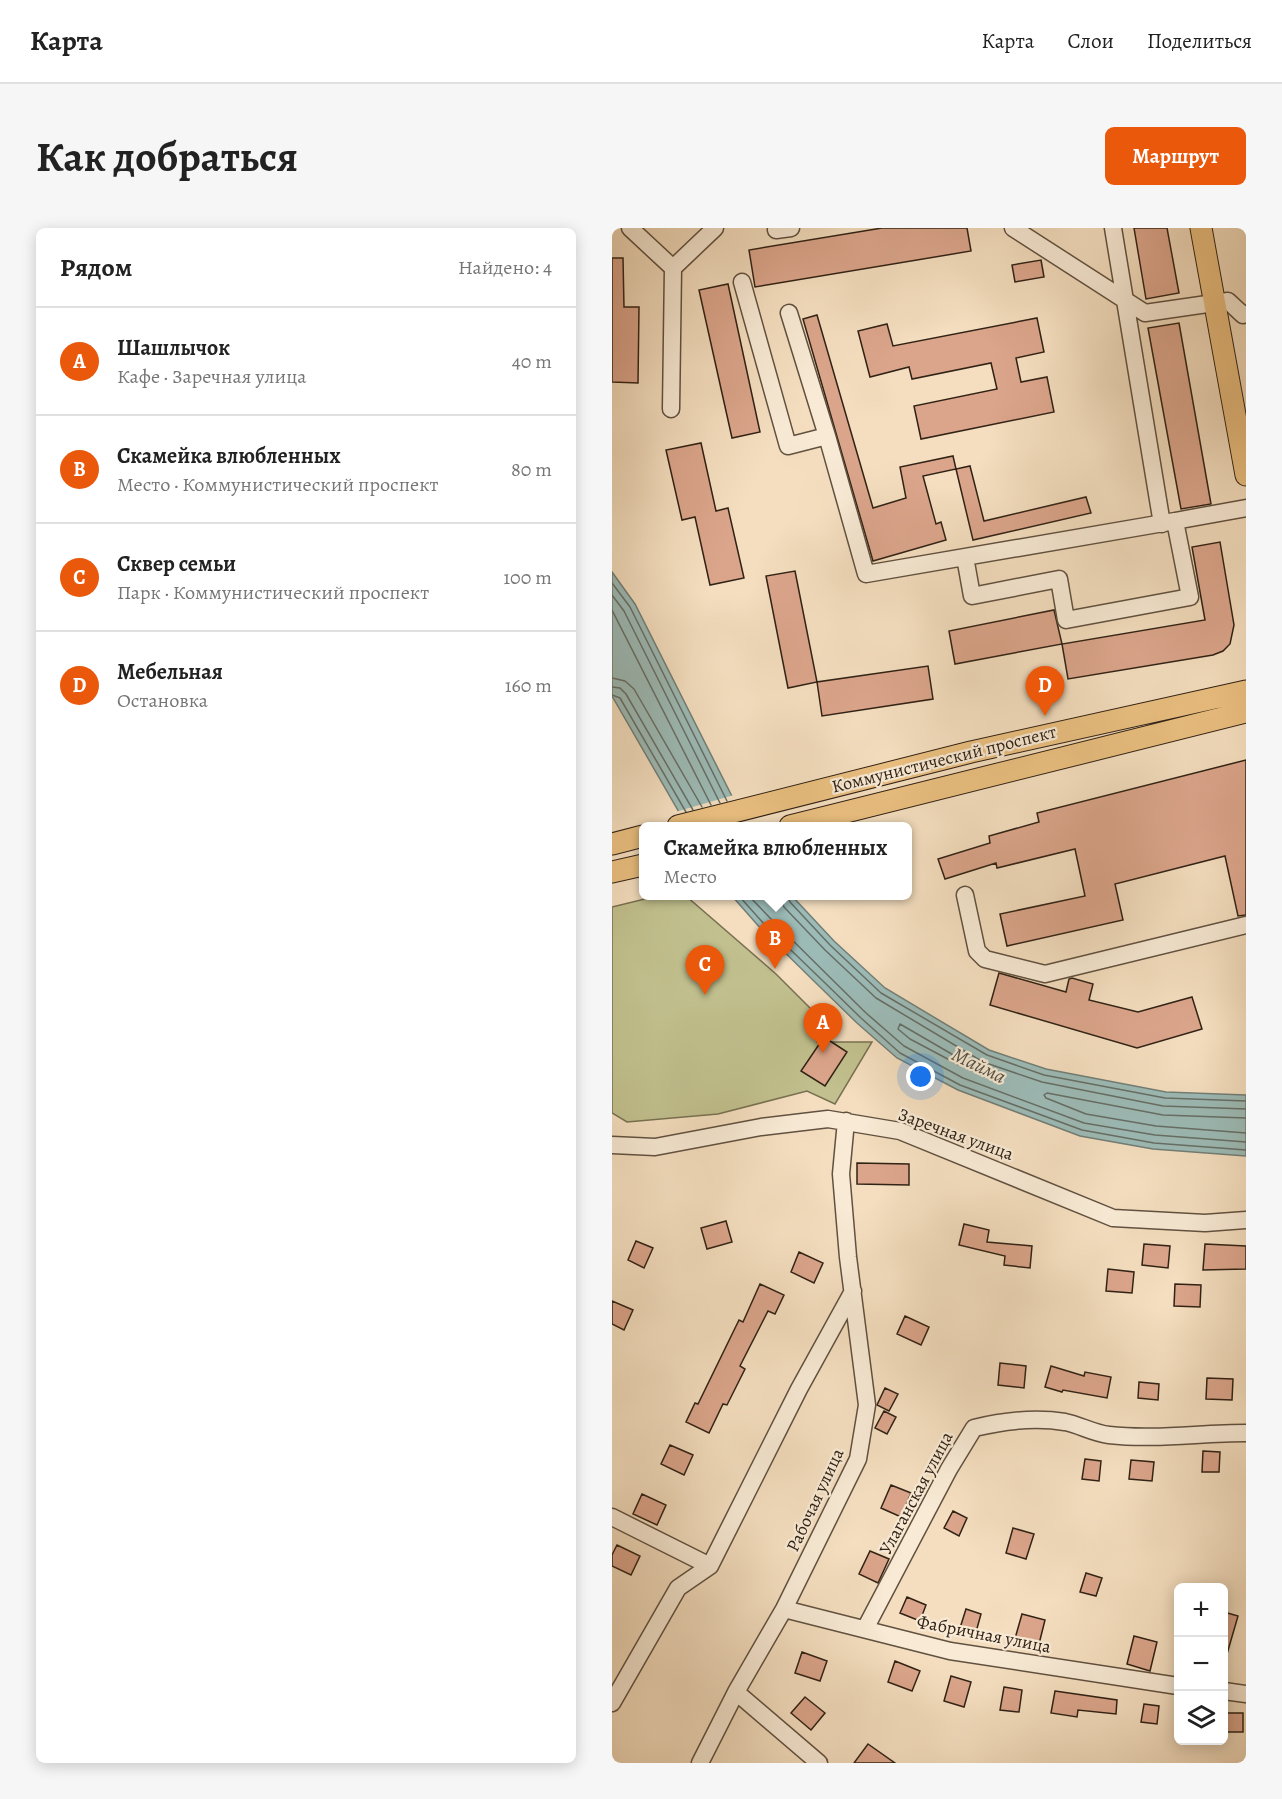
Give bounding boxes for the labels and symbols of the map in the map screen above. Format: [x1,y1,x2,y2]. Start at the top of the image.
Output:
pin: D [1026,666,1064,716]
street label: Коммунистический проспект [829,719,1059,799]
pin: B [756,920,794,969]
pin: C [686,946,724,995]
pin: A [804,1004,842,1053]
water label: Майма [947,1041,1010,1090]
your location [906,1062,935,1091]
street label: Заречная улица [895,1102,1018,1166]
street label: Улаганская улица [873,1427,959,1559]
street label: Рабочая улица [781,1444,850,1556]
street label: Фабричная улица [915,1609,1054,1659]

